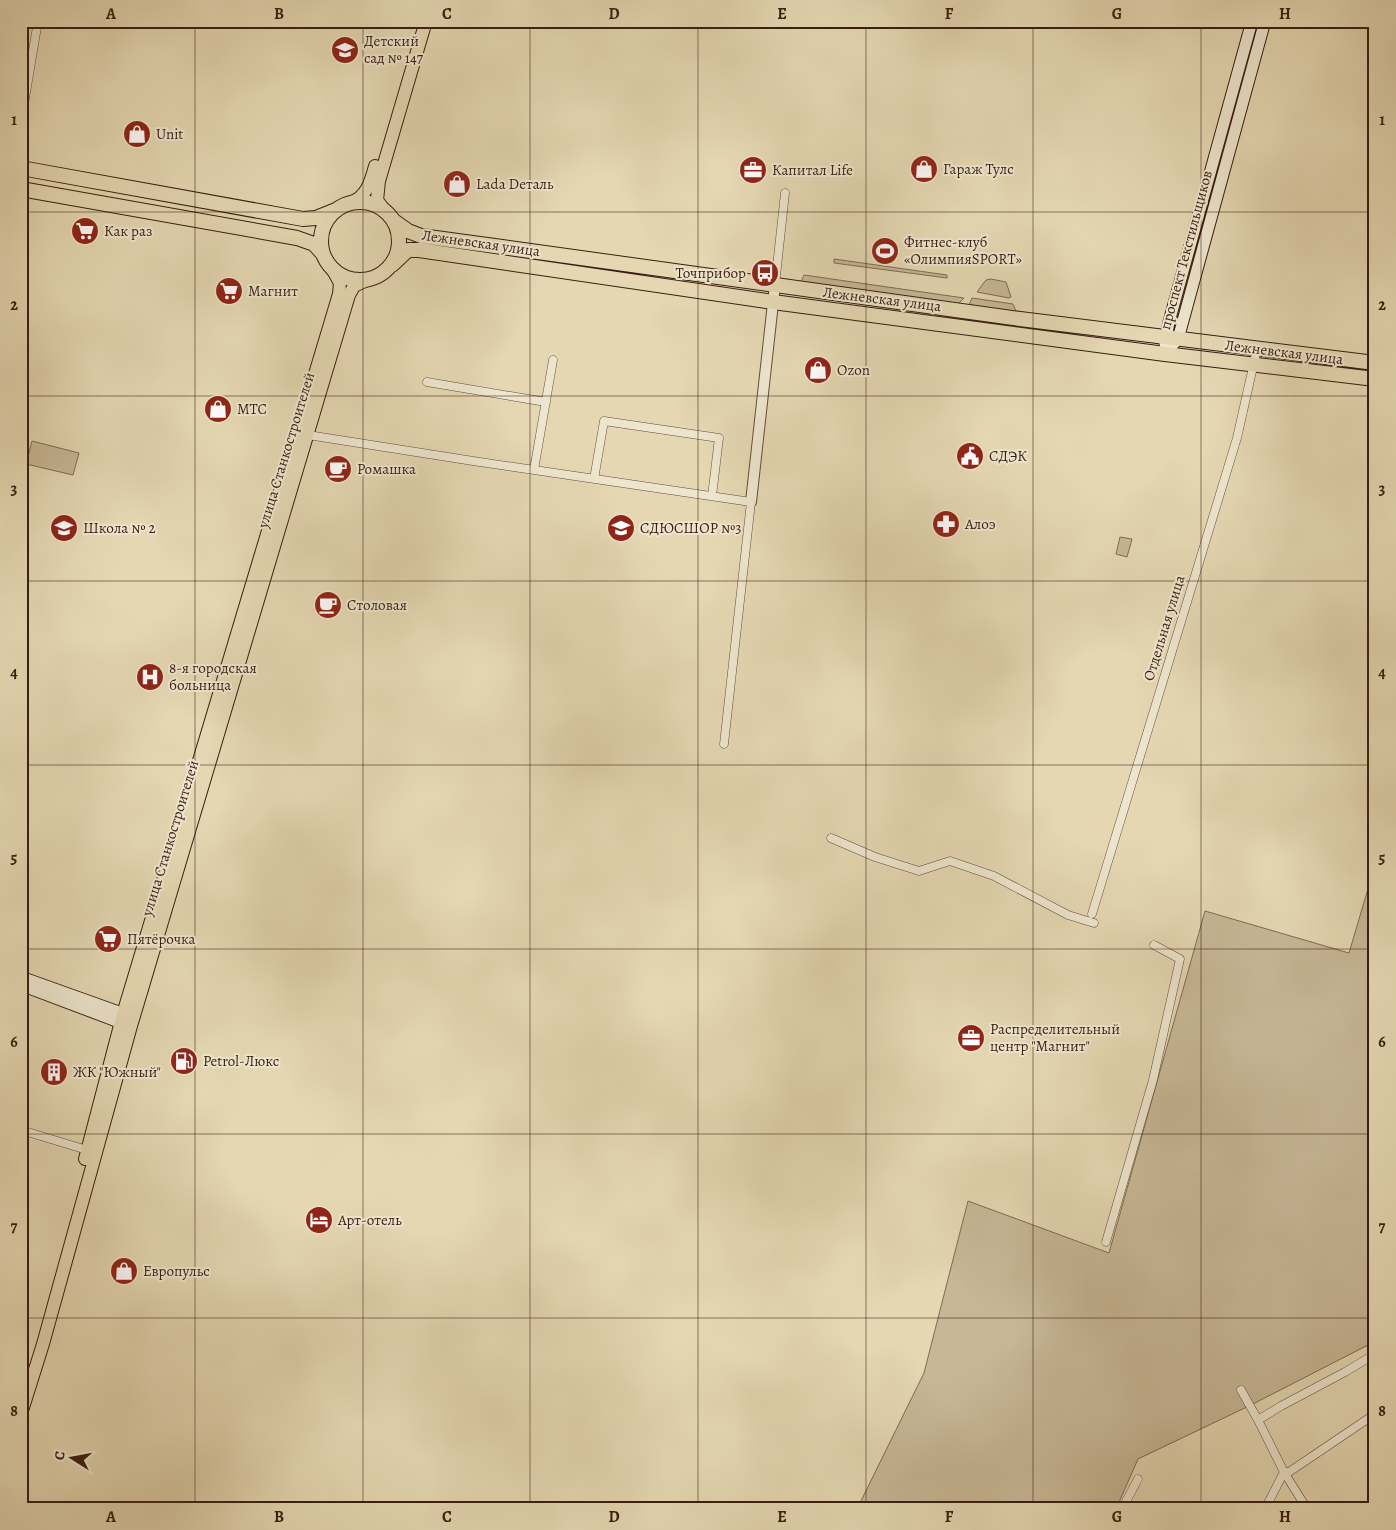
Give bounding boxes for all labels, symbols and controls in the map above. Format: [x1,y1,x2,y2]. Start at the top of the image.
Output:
text: A [105,3,117,25]
text: B [274,3,284,25]
text: C [442,3,452,25]
text: D [608,3,620,25]
text: E [777,3,787,25]
text: F [945,3,954,25]
text: G [1112,3,1122,25]
text: H [1279,3,1291,25]
place label: Детский сад № 147 [364,31,424,68]
school or university icon: Детский сад № 147 [330,35,360,65]
text: 1 [11,109,17,131]
text: 1 [1379,109,1385,131]
shop icon: Unit [122,119,152,149]
place label: Unit [156,124,183,144]
shop icon: Гараж Тулс [909,154,939,184]
office icon: Капитал Life [738,155,768,185]
place label: Гараж Тулс [943,159,1014,179]
place label: Капитал Life [772,160,853,180]
street label: проспект Текстильщиков [1155,168,1217,332]
shop icon: Lada Dеталь [442,169,472,199]
place label: Lada Dеталь [476,174,554,194]
supermarket icon: Как раз [70,216,100,246]
place label: Как раз [104,221,152,241]
street label: Лежневская улица [420,225,542,261]
place label: Фитнес-клуб «ОлимпияSPORT» [904,232,1023,269]
sports icon: Фитнес-клуб «ОлимпияSPORT» [870,236,900,266]
bus stop icon: Точприбор [750,258,780,288]
place label: Точприбор [675,263,746,283]
supermarket icon: Магнит [214,276,244,306]
place label: Магнит [248,281,298,301]
street label: Лежневская улица [822,282,943,316]
text: 2 [10,294,18,316]
text: 2 [1378,294,1386,316]
street label: Лежневская улица [1224,335,1345,369]
shop icon: Ozon [803,355,833,385]
place label: Ozon [837,360,870,380]
street label: улица Станкостроителей [252,369,319,531]
shop icon: МТС [203,394,233,424]
place label: МТС [237,399,267,419]
public building icon: СДЭК [955,441,985,471]
place label: СДЭК [989,446,1027,466]
cafe icon: Ромашка [323,454,353,484]
place label: Ромашка [357,459,416,479]
text: 3 [11,478,18,500]
text: 3 [1379,478,1386,500]
pharmacy icon: Алоэ [931,509,961,539]
school or university icon: Школа № 2 [49,513,79,543]
school or university icon: СДЮСШОР №3 [606,513,636,543]
place label: Алоэ [964,514,996,534]
place label: Школа № 2 [83,518,156,538]
place label: СДЮСШОР №3 [640,518,741,538]
street label: Отдельная улица [1138,573,1190,683]
cafe icon: Столовая [313,590,343,620]
place label: Столовая [347,595,407,615]
place label: 8-я городская больница [169,658,257,695]
text: 4 [10,662,18,684]
hospital icon: 8-я городская больница [135,662,165,692]
text: 4 [1378,662,1386,684]
street label: улица Станкостроителей [136,757,203,919]
text: 5 [11,847,18,869]
text: 5 [1379,847,1386,869]
supermarket icon: Пятёрочка [93,924,123,954]
place label: Пятёрочка [127,929,196,949]
place label: Распределительный центр "Магнит" [990,1019,1120,1056]
office icon: Распределительный центр "Магнит" [956,1023,986,1053]
text: 6 [10,1031,18,1053]
text: 6 [1378,1031,1386,1053]
fuel station icon: Petrol-Люкс [169,1046,199,1076]
place label: Petrol-Люкс [203,1051,279,1071]
building icon: ЖК "Южный" [39,1057,69,1087]
place label: ЖК "Южный" [73,1062,161,1082]
hotel icon: Арт-отель [304,1205,334,1235]
place label: Арт-отель [337,1210,402,1230]
text: 7 [11,1216,18,1238]
text: 7 [1379,1216,1386,1238]
shop icon: Европульс [109,1256,139,1286]
place label: Европульс [143,1261,210,1281]
text: 8 [10,1400,18,1422]
text: 8 [1378,1400,1386,1422]
north arrow [48,1432,98,1482]
text: С [50,1449,70,1462]
text: A [105,1506,117,1528]
text: B [274,1506,284,1528]
text: C [442,1506,452,1528]
text: D [608,1506,620,1528]
text: E [777,1506,787,1528]
text: F [945,1506,954,1528]
text: G [1112,1506,1122,1528]
text: H [1279,1506,1291,1528]

